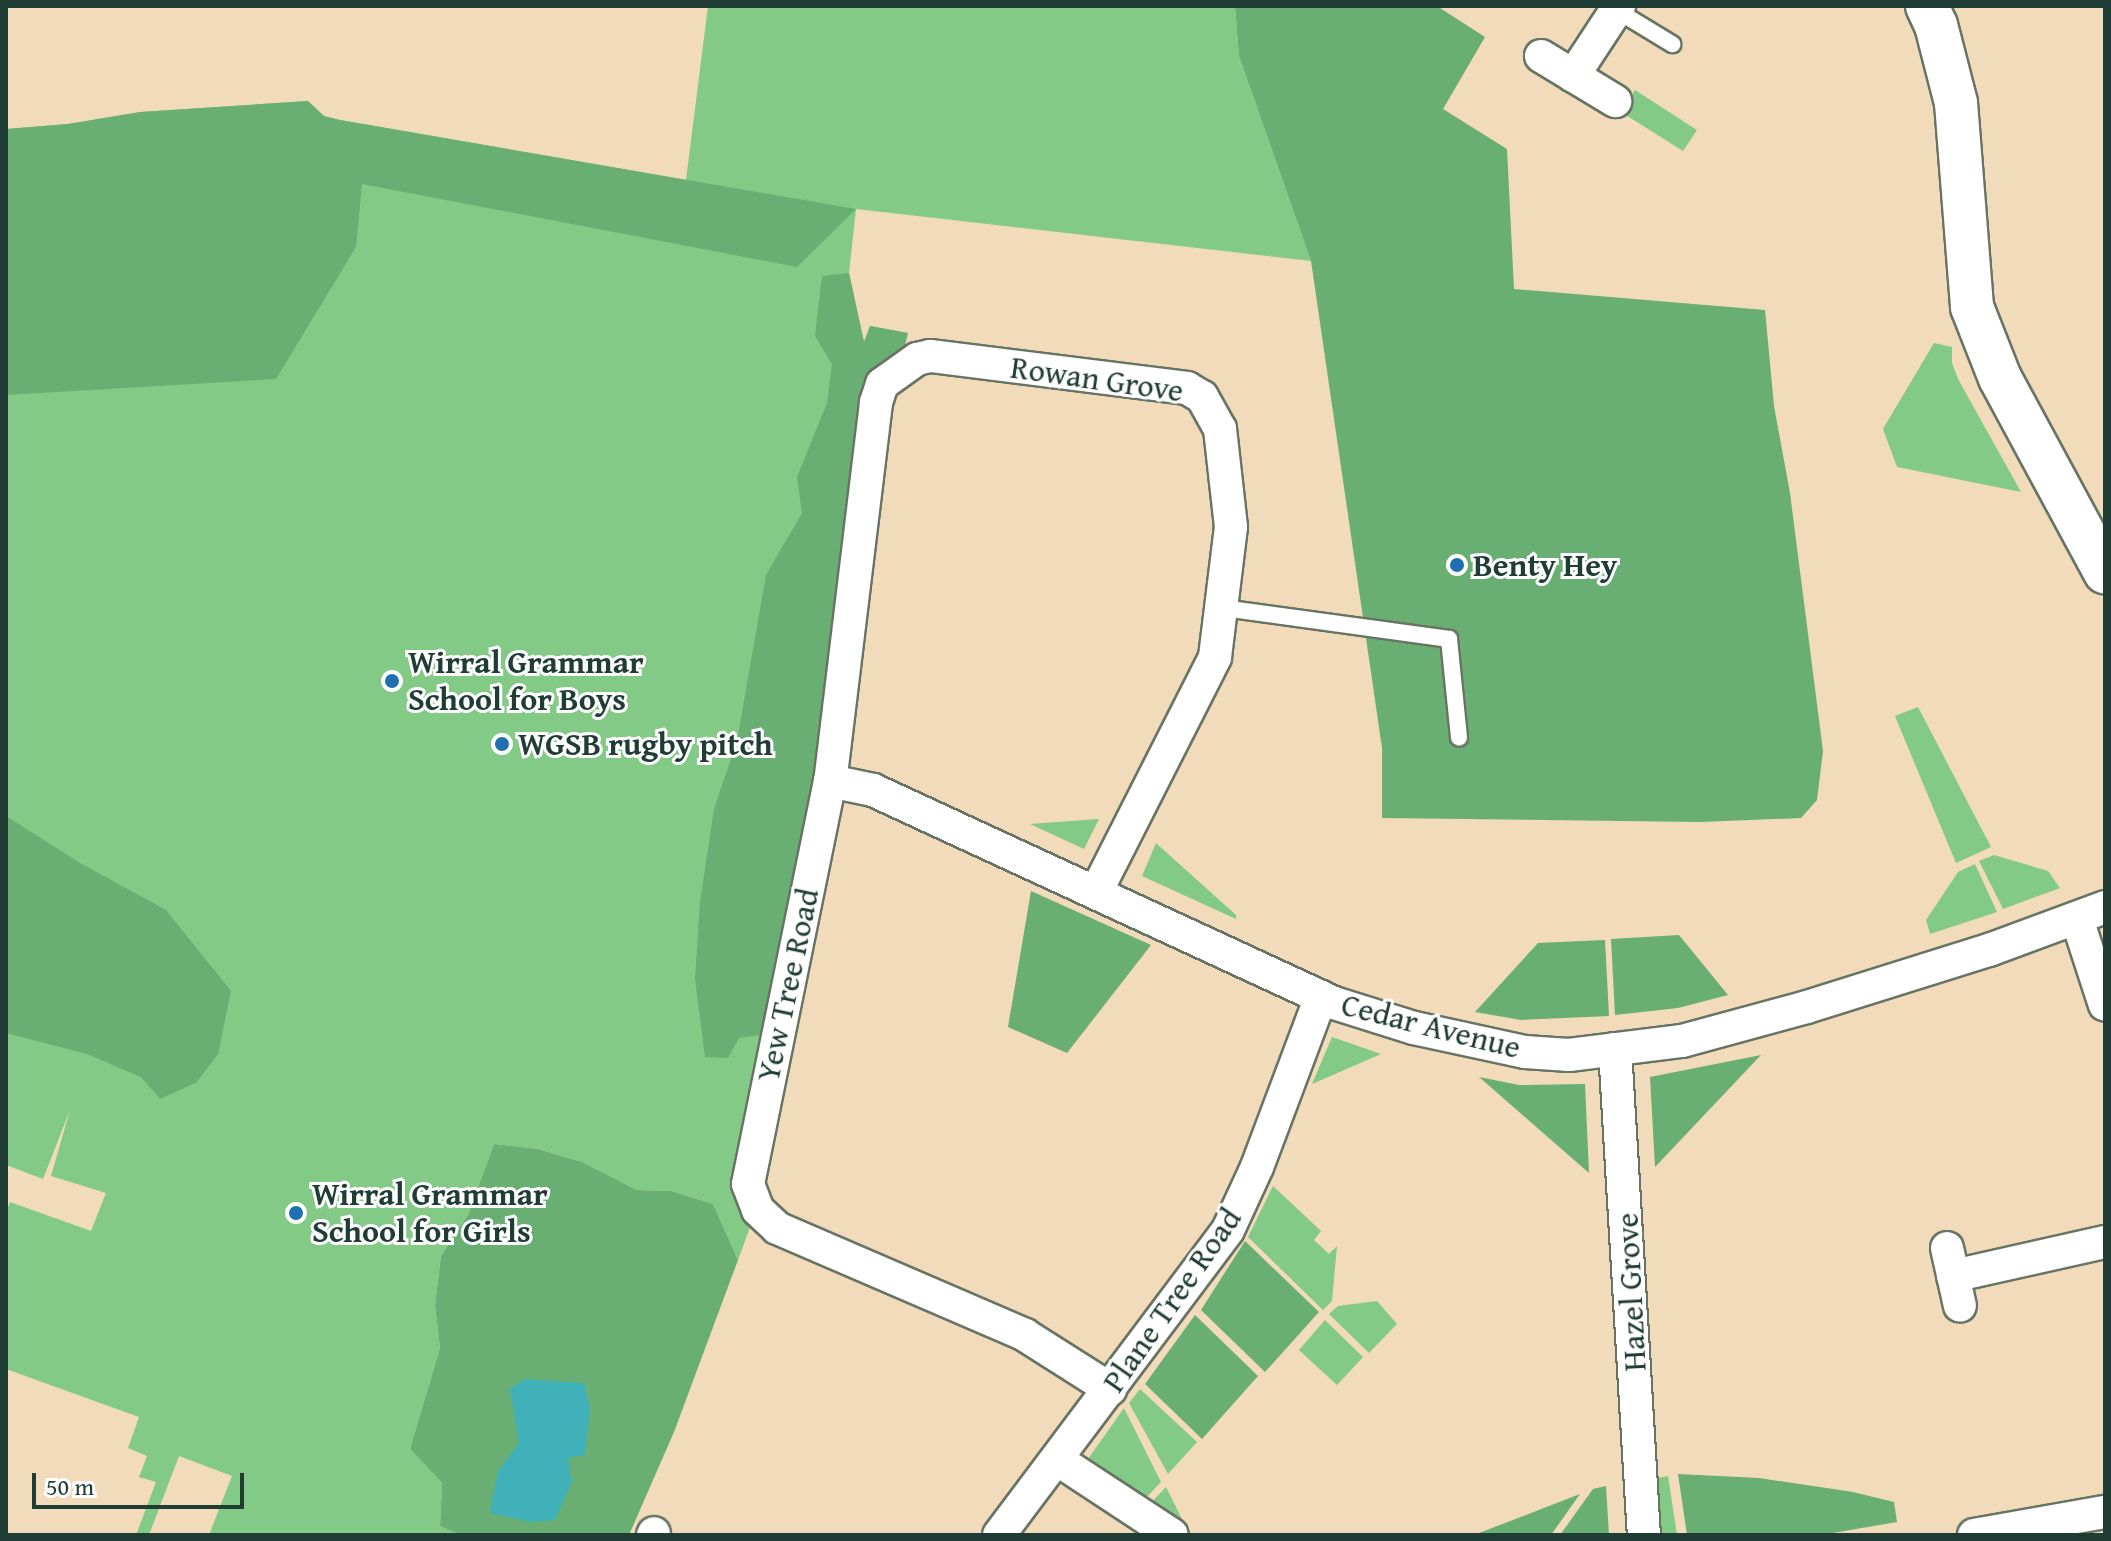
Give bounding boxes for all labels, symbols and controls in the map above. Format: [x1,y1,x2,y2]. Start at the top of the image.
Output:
street label: Rowan Grove [1008,348,1186,410]
place label: Benty Hey [1473,546,1617,584]
marker: Benty Hey [1448,556,1466,574]
place label: Wirral Grammar School for Boys [408,644,644,719]
marker: Wirral Grammar School for Boys [383,672,401,690]
place label: WGSB rugby pitch [518,725,773,763]
marker: WGSB rugby pitch [493,735,511,753]
street label: Yew Tree Road [749,885,827,1085]
street label: Cedar Avenue [1337,985,1525,1067]
place label: Wirral Grammar School for Girls [312,1176,548,1251]
street label: Plane Tree Road [1094,1201,1250,1399]
marker: Wirral Grammar School for Girls [287,1204,305,1222]
street label: Hazel Grove [1608,1212,1654,1372]
scale bar [36,1457,248,1507]
text: 50 m [46,1469,94,1504]

